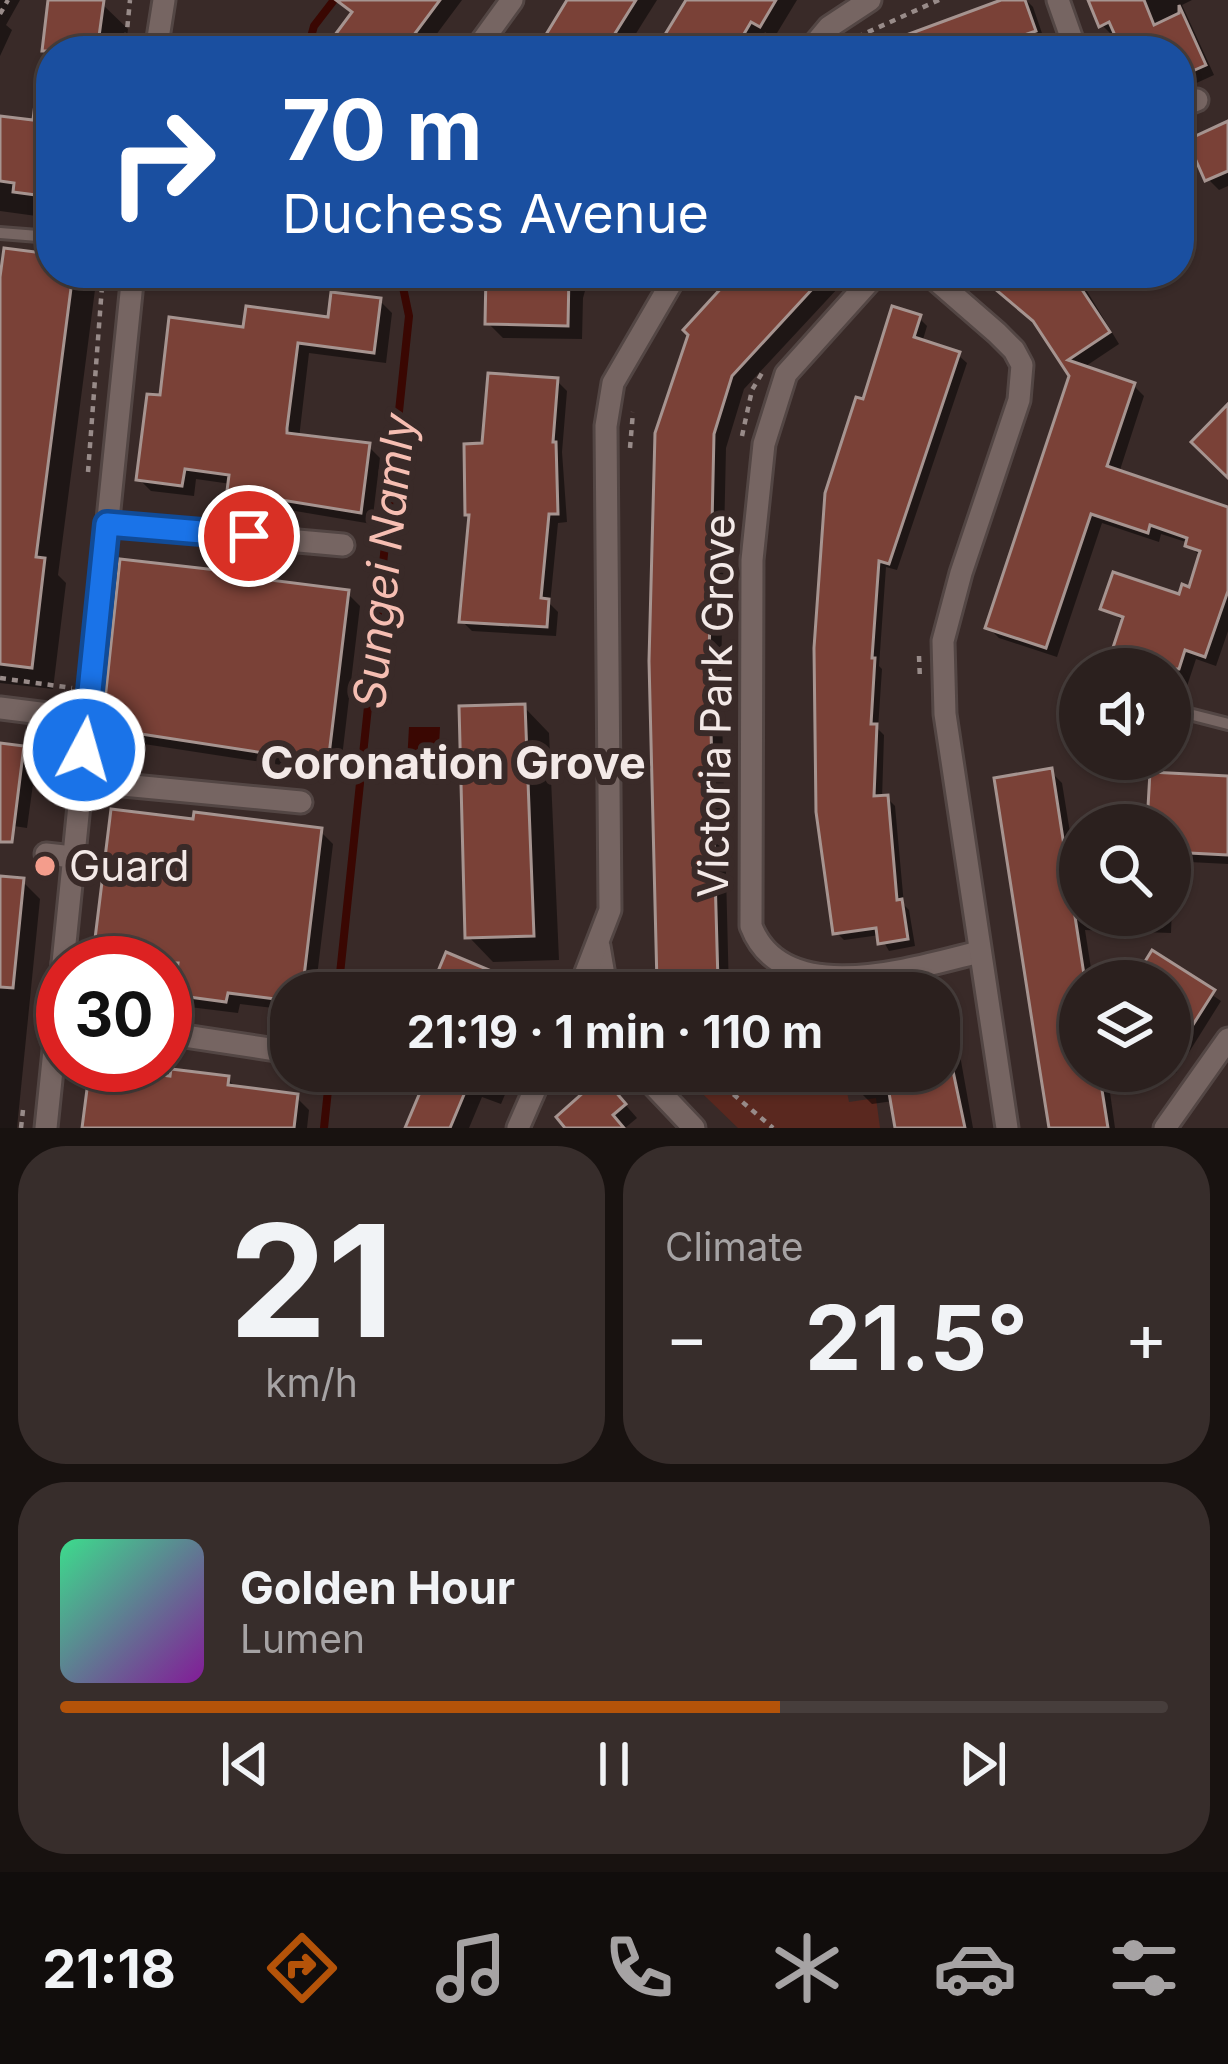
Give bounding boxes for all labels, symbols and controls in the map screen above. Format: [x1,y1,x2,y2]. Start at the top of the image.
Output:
text: 70 m [282,79,483,180]
icon: right [84,84,240,240]
text: Duchess Avenue [282,181,709,246]
water label: Sungei Namly [341,409,427,711]
pin [198,485,300,587]
icon: arrive [216,503,282,569]
street label: Victoria Park Grove [687,514,744,898]
map controls [1059,648,1191,1092]
button: sound [1059,648,1191,780]
position arrow [21,687,147,813]
district label: Coronation Grove [260,735,646,790]
button: search [1059,804,1191,936]
place label: Guard [69,840,190,891]
marker: Guard [32,853,58,879]
speed limit sign: 30 [36,936,192,1092]
button: layers [1059,960,1191,1092]
text: 21:19 · 1 min · 110 m [407,1004,823,1059]
text: 21 [229,1186,394,1375]
text: Climate [665,1223,804,1270]
text: 21.5° [805,1283,1028,1392]
text: − [665,1297,709,1377]
text: + [1124,1297,1168,1377]
text: km/h [265,1359,358,1406]
text: Golden Hour [240,1560,515,1615]
text: Lumen [240,1615,365,1662]
icon: previous [212,1731,278,1797]
icon: pause [581,1731,647,1797]
icon: next [950,1731,1016,1797]
icon: directions [260,1926,344,2010]
icon: music [429,1926,513,2010]
icon: phone [597,1926,681,2010]
icon: climate [765,1926,849,2010]
icon: car [933,1926,1017,2010]
icon: filters [1102,1926,1186,2010]
text: 21:18 [42,1936,176,2001]

